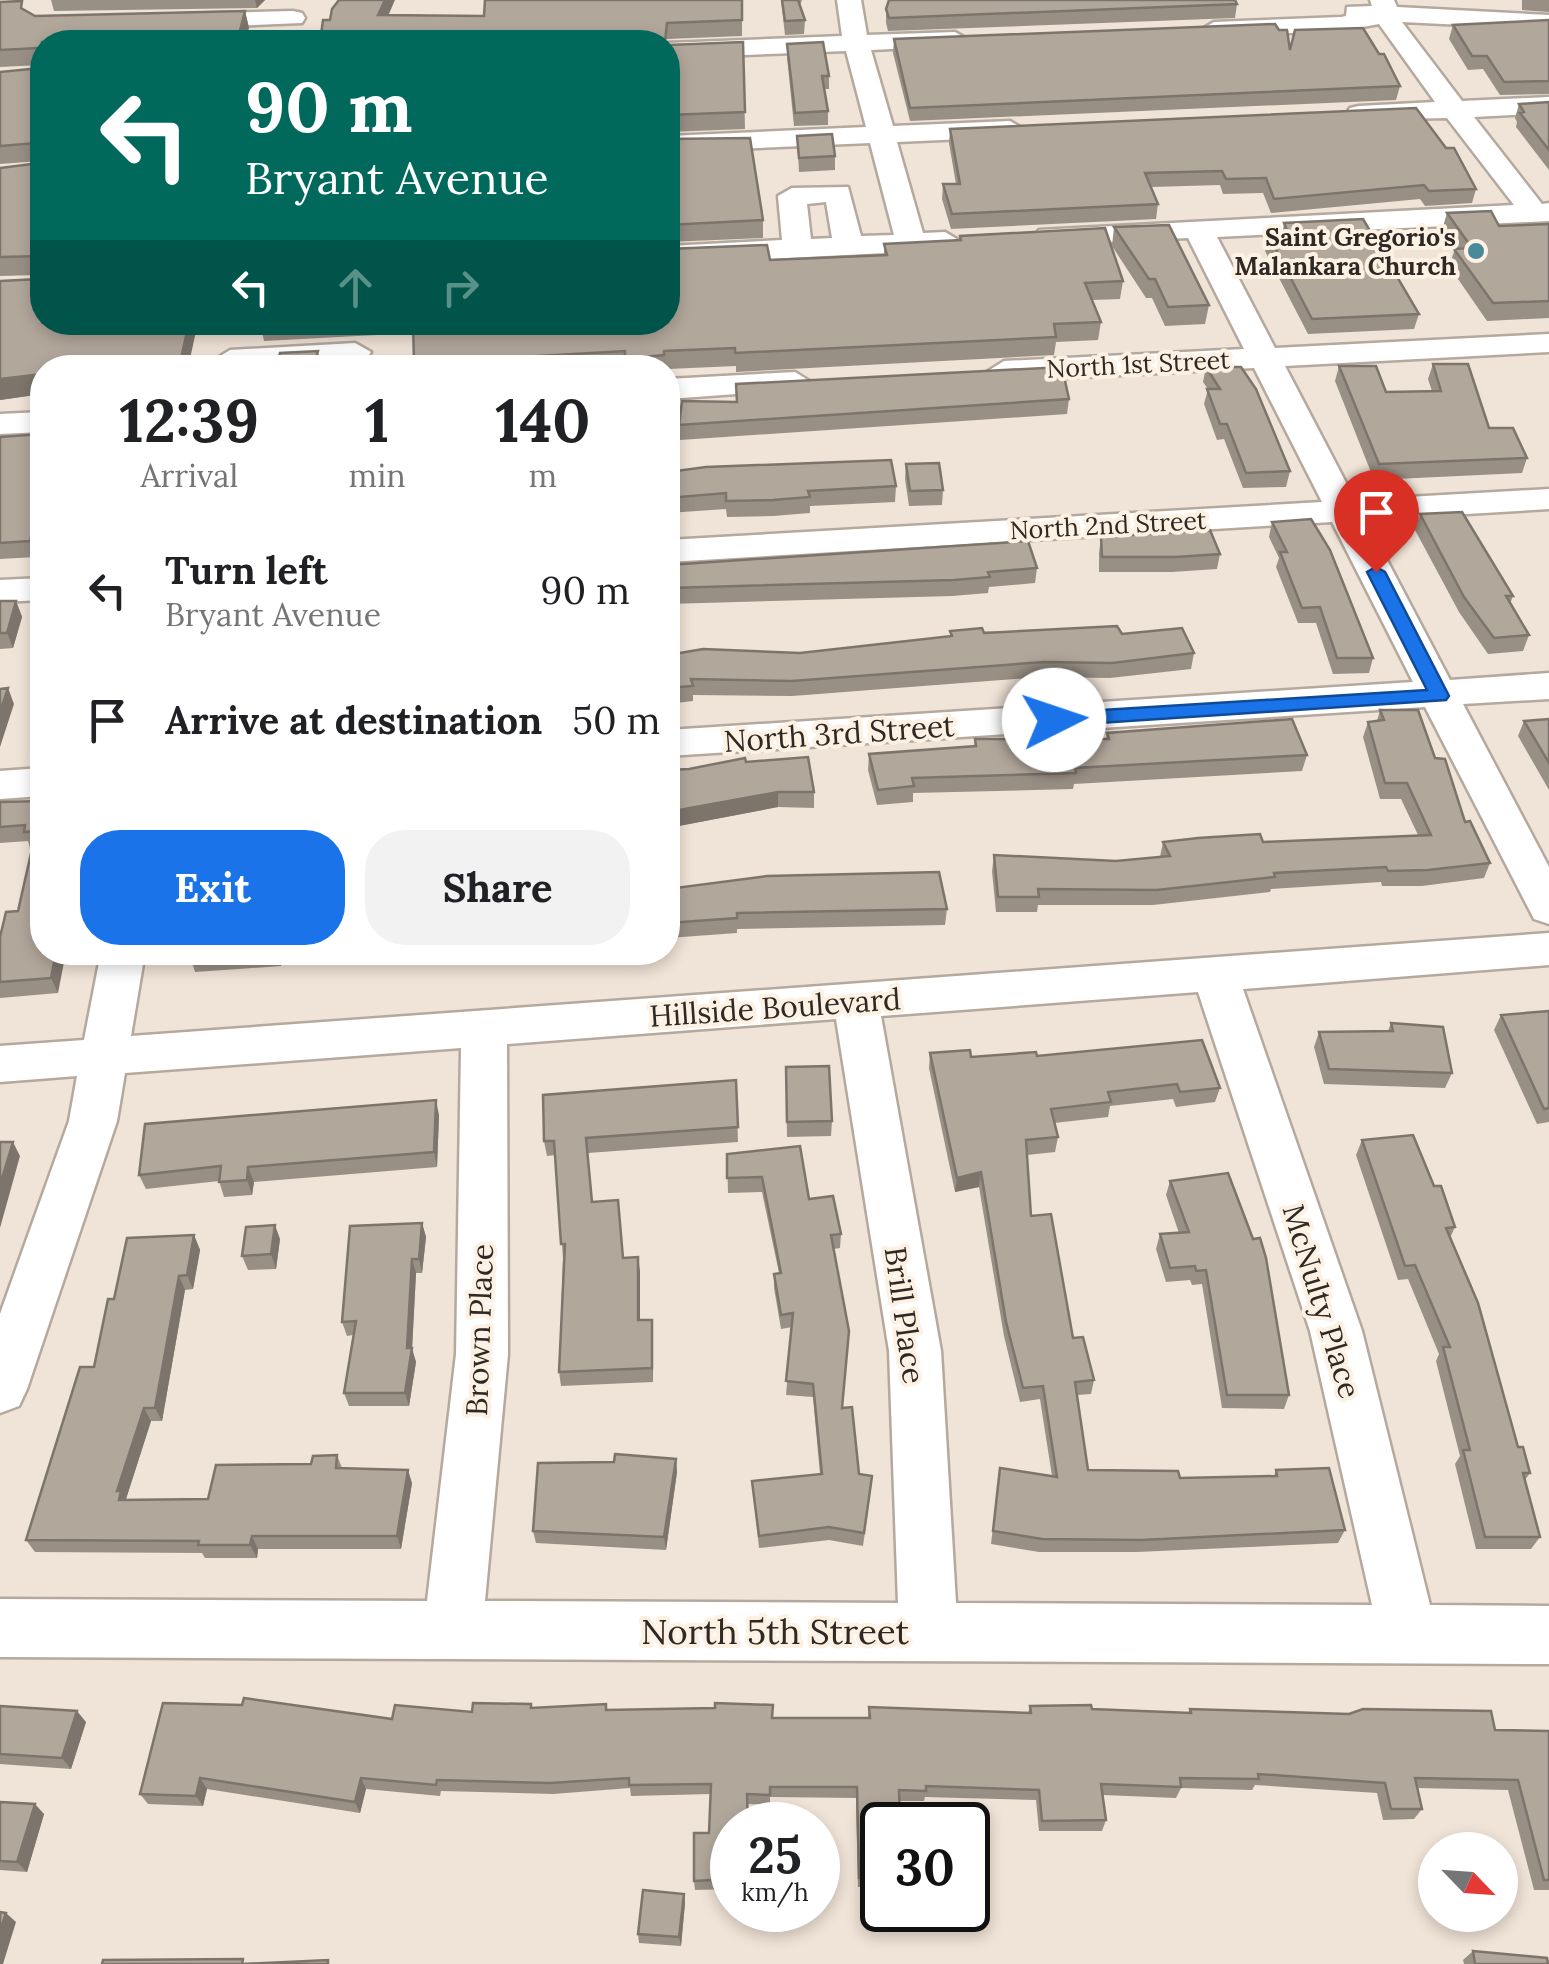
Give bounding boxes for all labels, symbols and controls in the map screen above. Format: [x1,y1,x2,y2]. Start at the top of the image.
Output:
text: 90 m [245,62,413,151]
icon: left [80,70,210,200]
text: Bryant Avenue [245,149,549,206]
place label: Saint Gregorio's Malankara Church [1234,221,1456,282]
marker: Saint Gregorio's Malankara Church [1465,240,1487,262]
icon: left [223,260,278,315]
icon: ahead [328,260,383,315]
icon: right [433,260,488,315]
street label: North 1st Street [1046,343,1231,385]
text: 12:39 [120,382,259,458]
text: 1 [365,382,389,458]
text: 140 [495,382,590,458]
text: Arrival [140,455,238,496]
text: min [349,455,406,496]
text: m [528,455,557,496]
pin [1334,470,1419,573]
icon: arrive [1349,485,1404,540]
street label: North 2nd Street [1009,504,1207,546]
text: Turn left [165,546,328,594]
icon: left [80,563,135,618]
text: 90 m [540,566,630,614]
text: Bryant Avenue [165,594,381,635]
position arrow [1002,668,1106,772]
icon: arrive [80,693,135,748]
text: Arrive at destination [165,696,542,744]
text: 50 m [572,696,661,744]
street label: North 3rd Street [722,706,956,760]
button: Exit [80,830,345,945]
button: Share [365,830,630,945]
street label: Hillside Boulevard [648,979,902,1035]
street label: McNulty Place [1274,1199,1370,1403]
street label: Brown Place [457,1243,501,1417]
street label: Brill Place [877,1244,933,1386]
street label: North 5th Street [641,1609,909,1654]
speed limit sign: 30 [860,1802,990,1932]
text: 25 [748,1823,802,1887]
north arrow [1418,1832,1518,1932]
map controls [1418,1832,1518,1932]
text: km/h [741,1876,809,1908]

